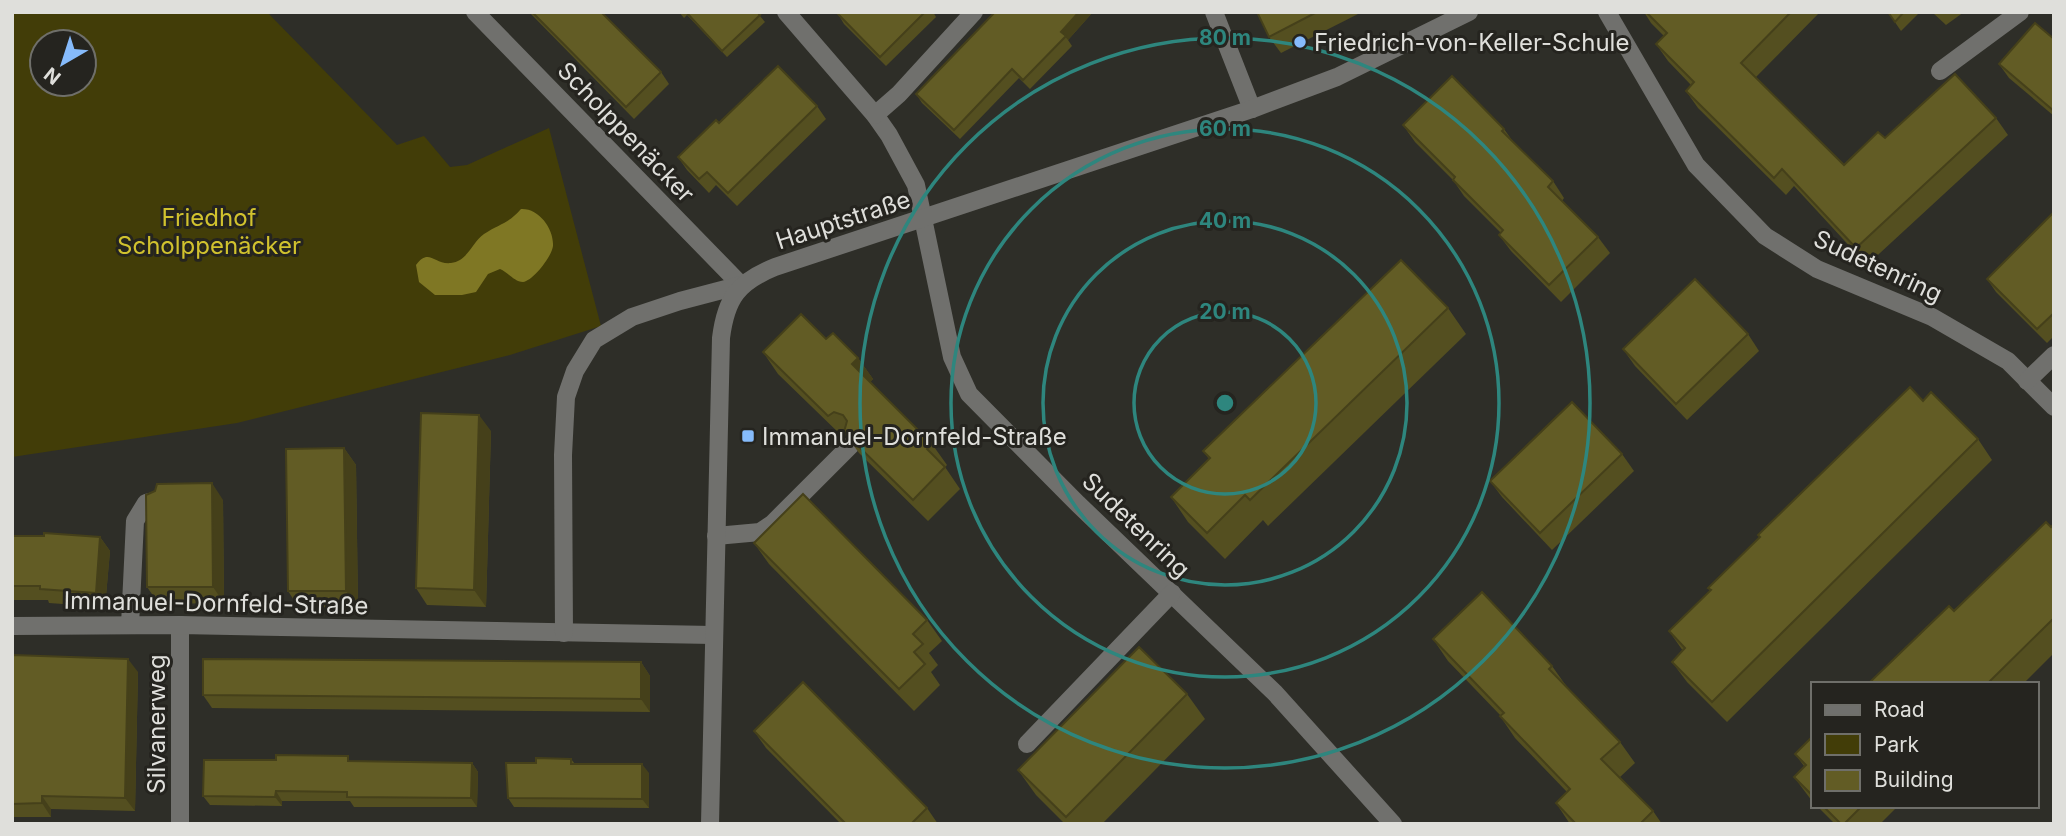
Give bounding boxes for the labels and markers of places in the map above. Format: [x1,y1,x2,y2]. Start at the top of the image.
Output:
place label: Friedrich-von-Keller-Schule [1314,28,1629,57]
marker: Friedrich-von-Keller-Schule [1292,34,1308,50]
centre of rings [1213,391,1237,415]
place label: Immanuel-Dornfeld-Straße [762,422,1067,451]
marker: Immanuel-Dornfeld-Straße [740,428,756,444]

